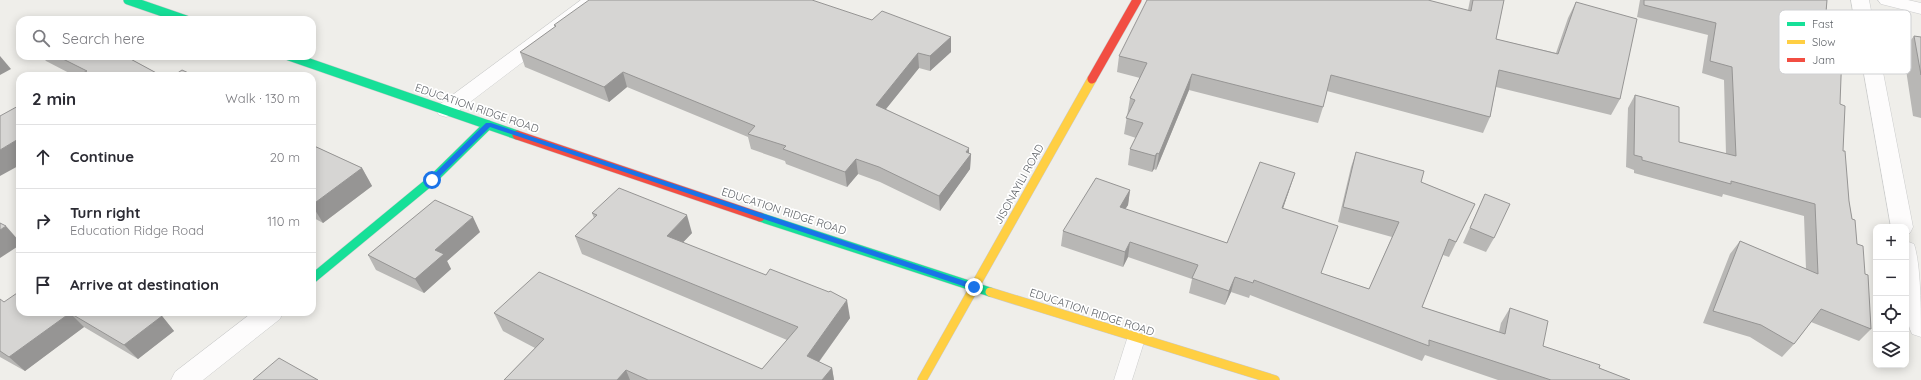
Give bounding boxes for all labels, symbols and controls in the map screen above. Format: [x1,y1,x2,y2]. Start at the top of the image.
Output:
legend [1779,10,1911,74]
search box [16,16,316,60]
text: Fast [1812,17,1834,31]
icon: search [30,27,52,49]
text: Search here [62,29,145,48]
text: Slow [1812,35,1836,49]
text: Jam [1812,53,1835,67]
street label: EDUCATION RIDGE ROAD [413,80,541,136]
text: 2 min [32,88,76,109]
text: Walk · 130 m [225,90,300,106]
street label: JISONAYILI ROAD [991,141,1047,227]
icon: ahead [32,146,54,168]
text: Continue [70,147,134,166]
text: 20 m [270,149,300,165]
route start [423,171,441,189]
street label: EDUCATION RIDGE ROAD [720,184,848,238]
text: Turn right [70,203,141,222]
icon: right [32,210,54,232]
text: 110 m [267,213,300,229]
text: Education Ridge Road [70,222,204,238]
map controls [1873,224,1909,368]
button: + [1873,224,1909,260]
button: − [1873,260,1909,296]
icon: arrive [32,274,54,296]
text: Arrive at destination [70,275,219,294]
route end [965,278,983,296]
street label: EDUCATION RIDGE ROAD [1028,285,1156,339]
button: locate [1873,296,1909,332]
button: layers [1873,332,1909,368]

